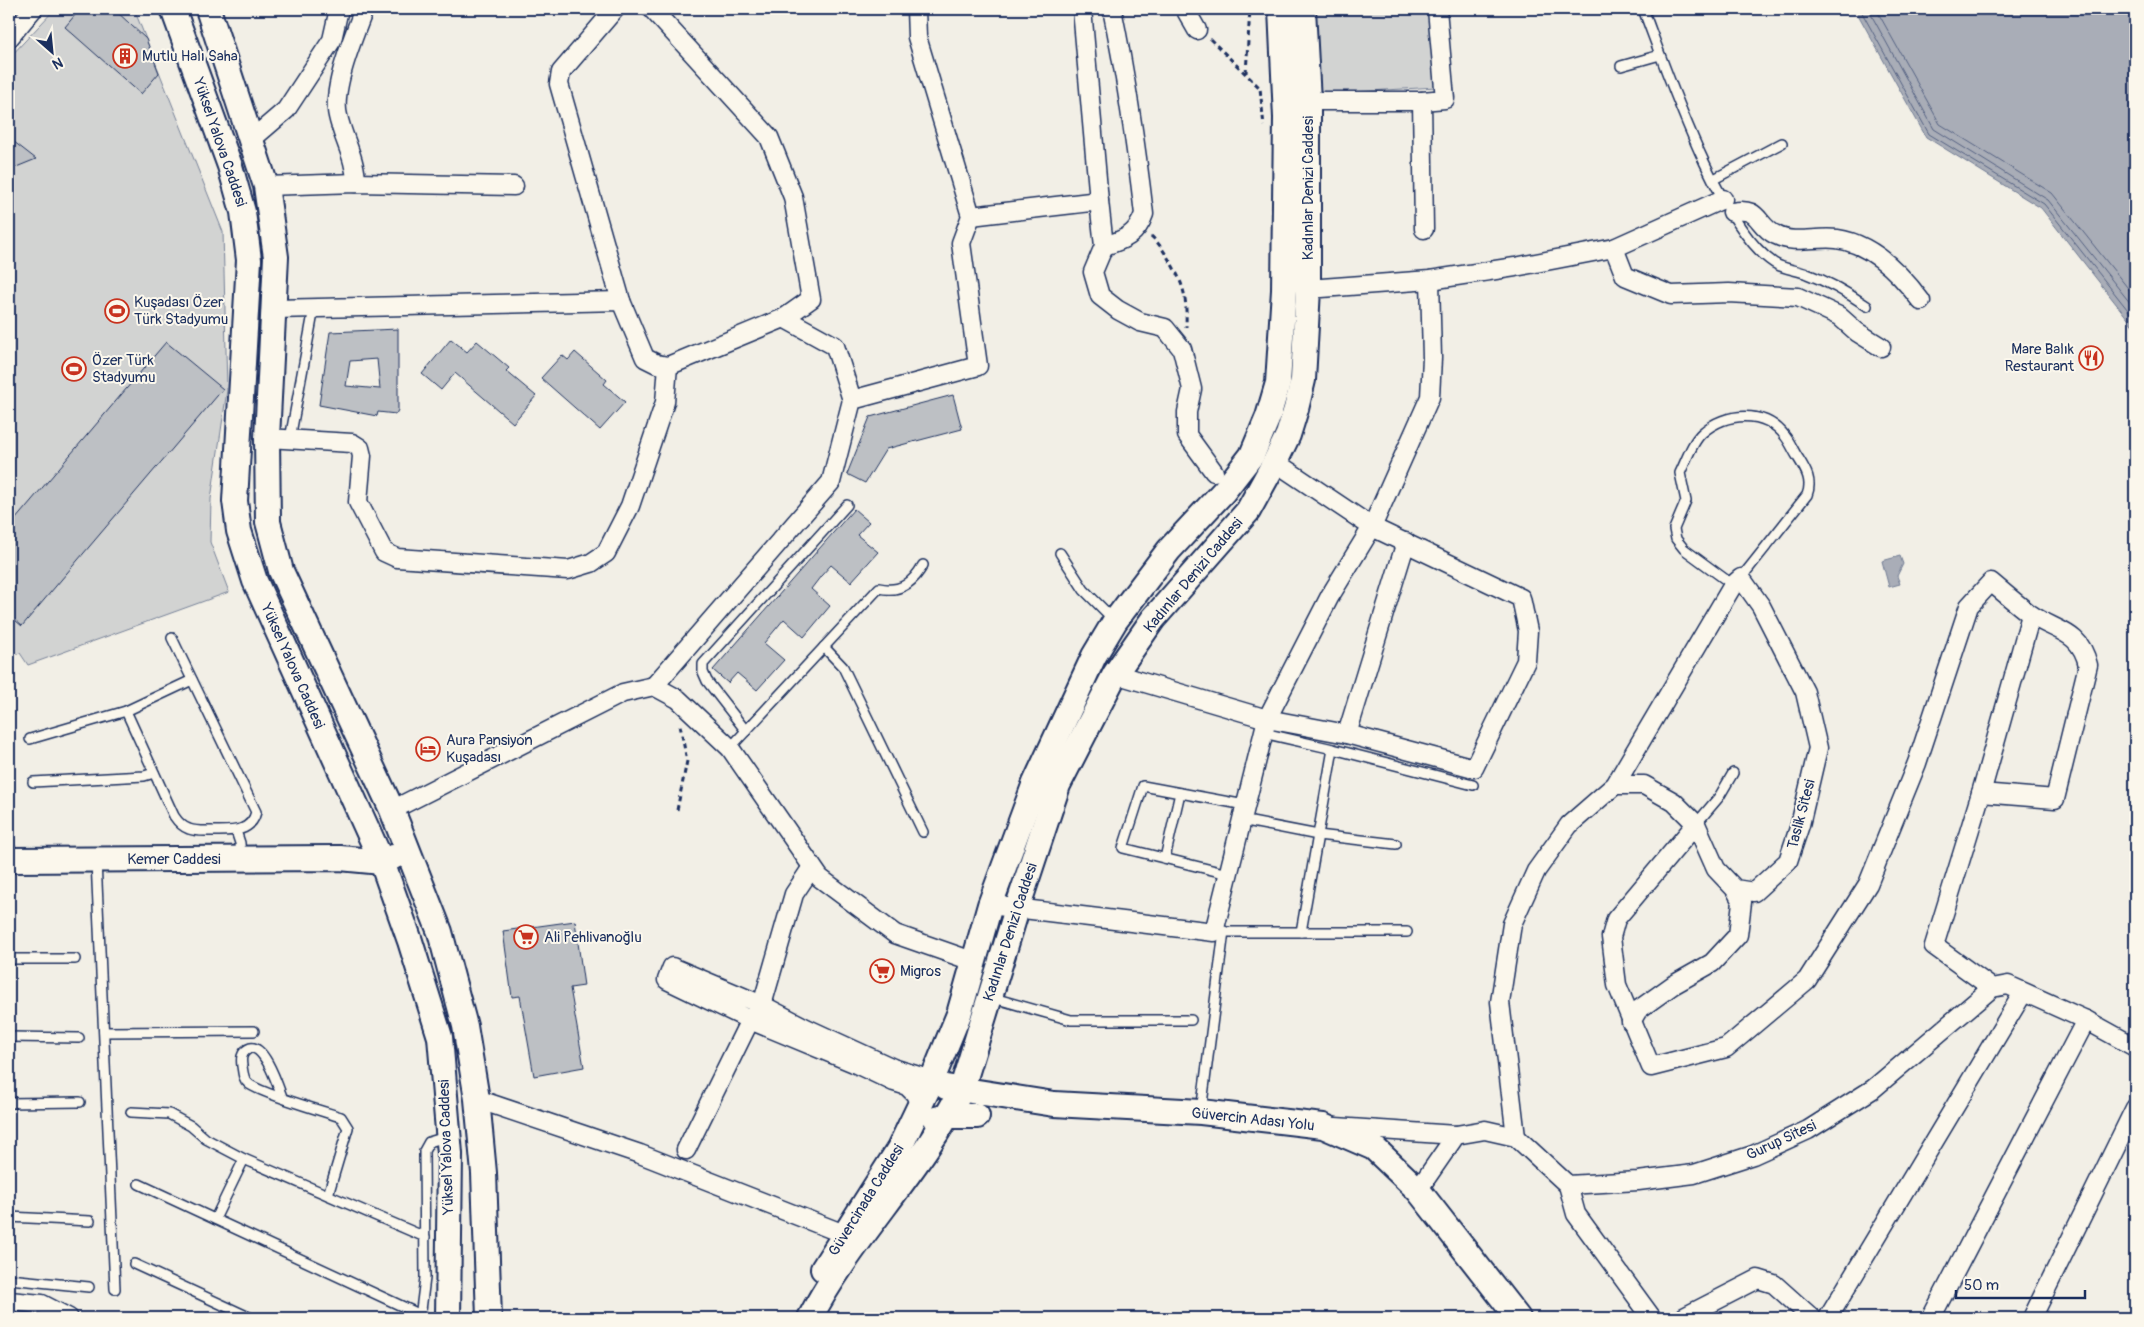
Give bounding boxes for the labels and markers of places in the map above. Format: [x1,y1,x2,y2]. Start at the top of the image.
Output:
building icon: Mutlu Halı Saha [112,43,138,69]
place label: Mutlu Halı Saha [142,47,238,66]
place label: Kuşadası Özer Türk Stadyumu [134,293,228,329]
sports icon: Kuşadası Özer Türk Stadyumu [104,298,130,324]
place label: Mare Balık Restaurant [2005,340,2075,376]
restaurant icon: Mare Balık Restaurant [2078,345,2104,371]
place label: Özer Türk Stadyumu [92,351,155,387]
sports icon: Özer Türk Stadyumu [61,356,87,382]
place label: Aura Pansiyon Kuşadası [446,731,533,767]
hotel icon: Aura Pansiyon Kuşadası [415,736,441,762]
supermarket icon: Ali Pehlivanoğlu [513,924,539,950]
place label: Ali Pehlivanoğlu [544,928,642,947]
supermarket icon: Migros [869,958,895,984]
place label: Migros [900,962,941,981]

